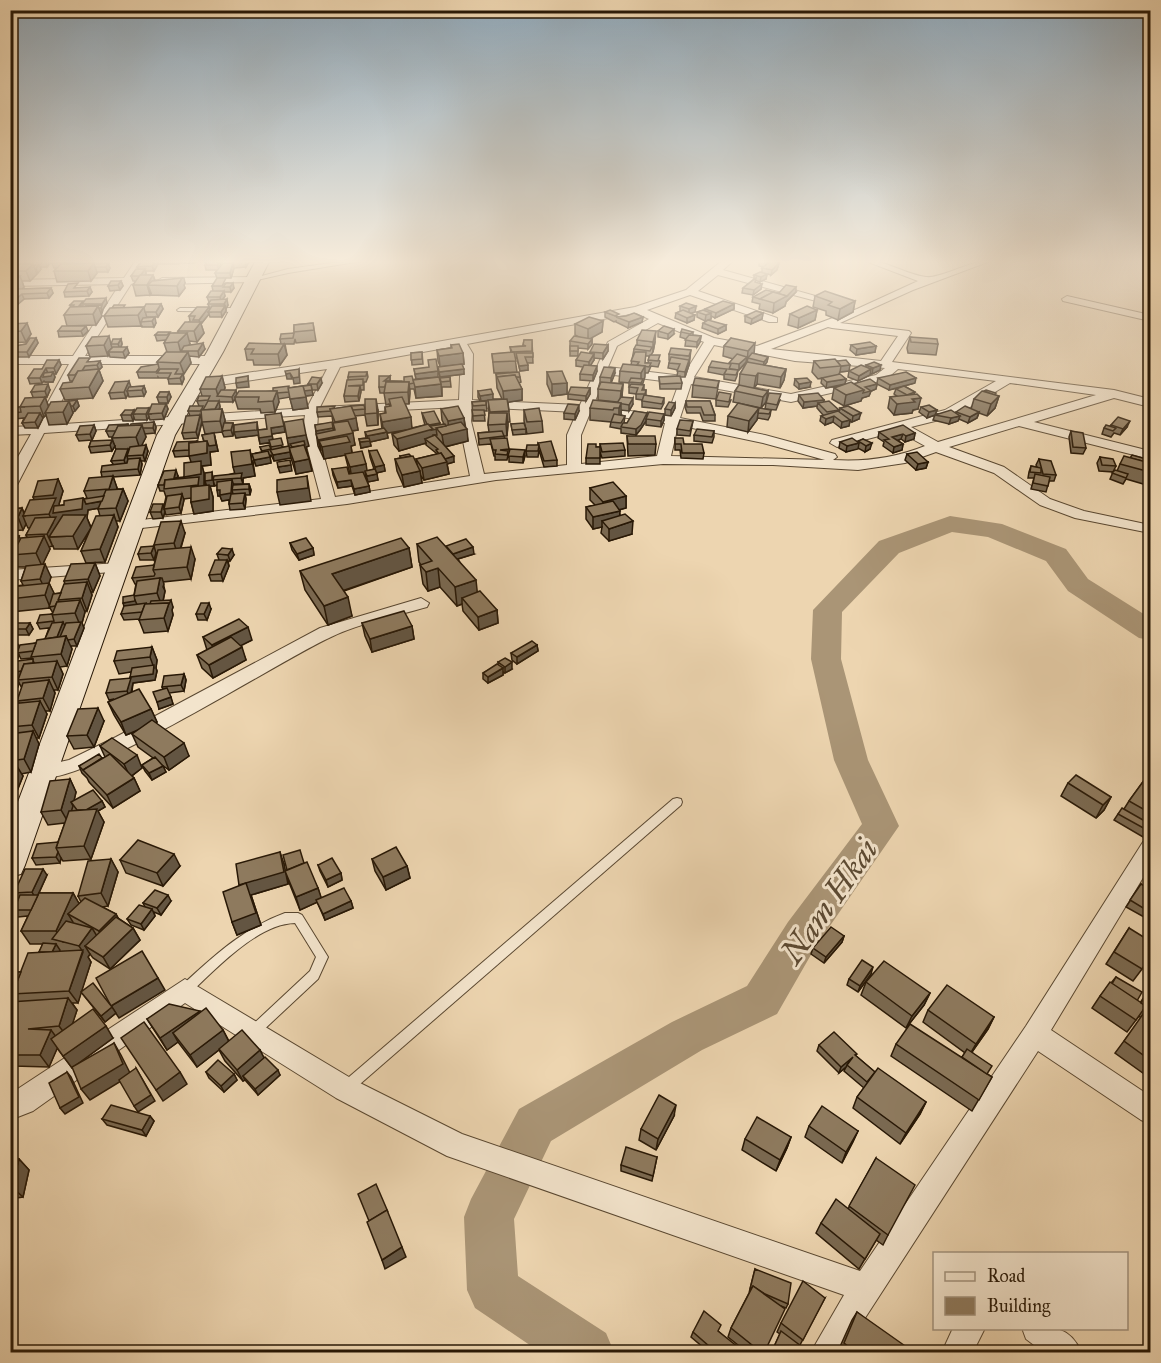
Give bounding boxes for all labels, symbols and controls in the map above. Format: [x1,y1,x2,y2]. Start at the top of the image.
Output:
water label: Nam Hkai [771,831,887,973]
legend [933,1252,1128,1330]
text: Road [987,1265,1025,1287]
text: Building [987,1295,1051,1318]

